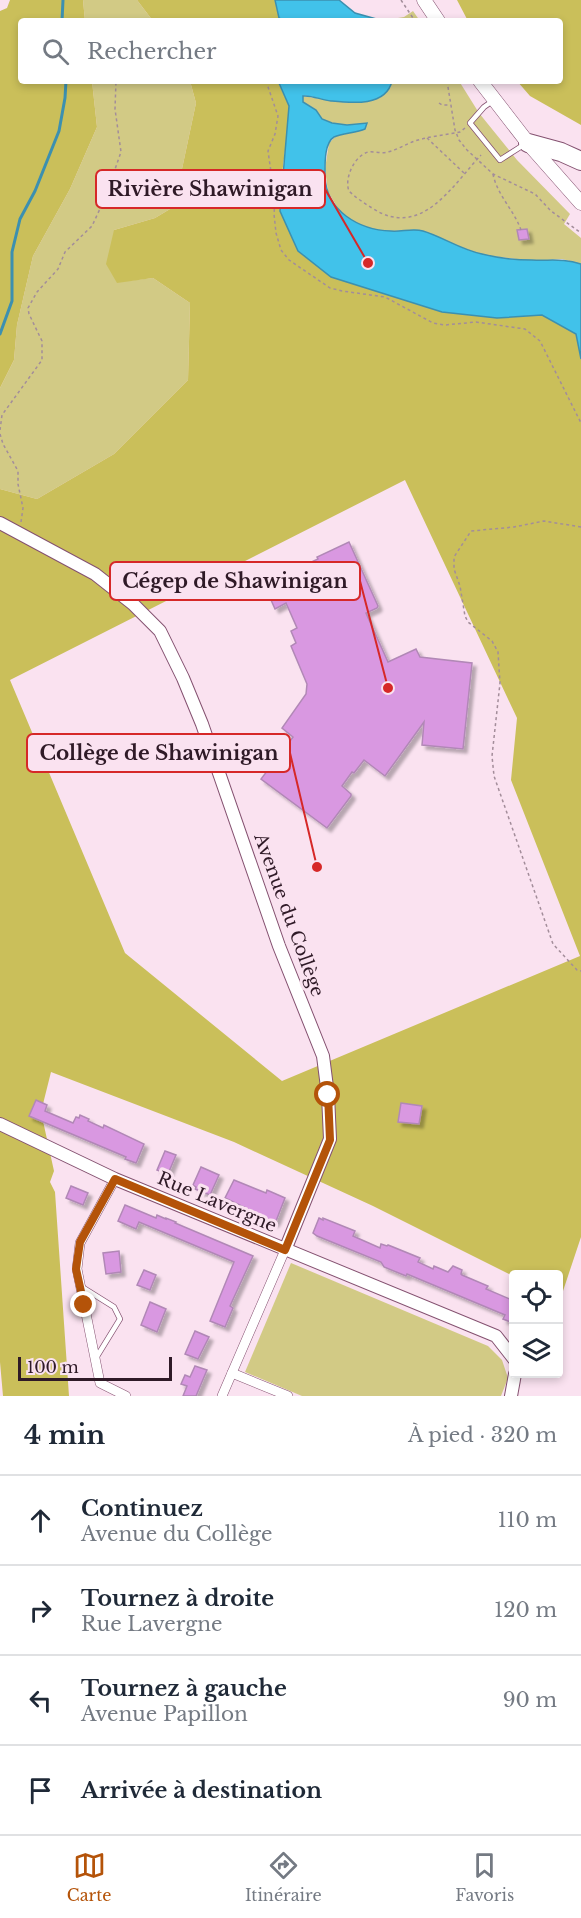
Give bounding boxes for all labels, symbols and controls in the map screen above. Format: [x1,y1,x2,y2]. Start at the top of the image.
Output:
search box [18,18,563,84]
icon: search [39,35,72,68]
text: Rechercher [87,38,217,65]
callout: Rivière Shawinigan [96,170,325,208]
text: Rivière Shawinigan [107,177,313,201]
callout: Cégep de Shawinigan [110,562,360,600]
text: Cégep de Shawinigan [122,569,348,593]
callout: Collège de Shawinigan [27,734,290,772]
text: Collège de Shawinigan [39,741,279,765]
street label: Avenue du Collège [249,829,329,1000]
route start [314,1081,340,1107]
street label: Rue Lavergne [154,1167,280,1237]
map controls [509,1270,563,1378]
button: locate [509,1270,563,1324]
route end [70,1291,96,1317]
button: layers [509,1324,563,1378]
scale bar [18,1354,172,1382]
text: 100 m [27,1357,79,1377]
text: 4 min [24,1419,105,1451]
text: À pied · 320 m [408,1423,557,1447]
text: Continuez [81,1495,203,1522]
icon: ahead [24,1504,57,1537]
text: 110 m [498,1508,557,1532]
text: Avenue du Collège [81,1522,272,1546]
text: Tournez à droite [81,1585,274,1612]
icon: right [24,1594,57,1627]
text: 120 m [494,1598,557,1622]
text: Rue Lavergne [81,1612,223,1636]
text: Tournez à gauche [81,1675,287,1702]
icon: left [24,1684,57,1717]
text: 90 m [503,1688,557,1712]
text: Avenue Papillon [81,1702,248,1726]
icon: arrive [24,1774,57,1807]
text: Arrivée à destination [81,1777,322,1804]
tab: Carte [67,1849,111,1905]
tab: Itinéraire [245,1849,322,1905]
tab: Favoris [455,1849,514,1905]

